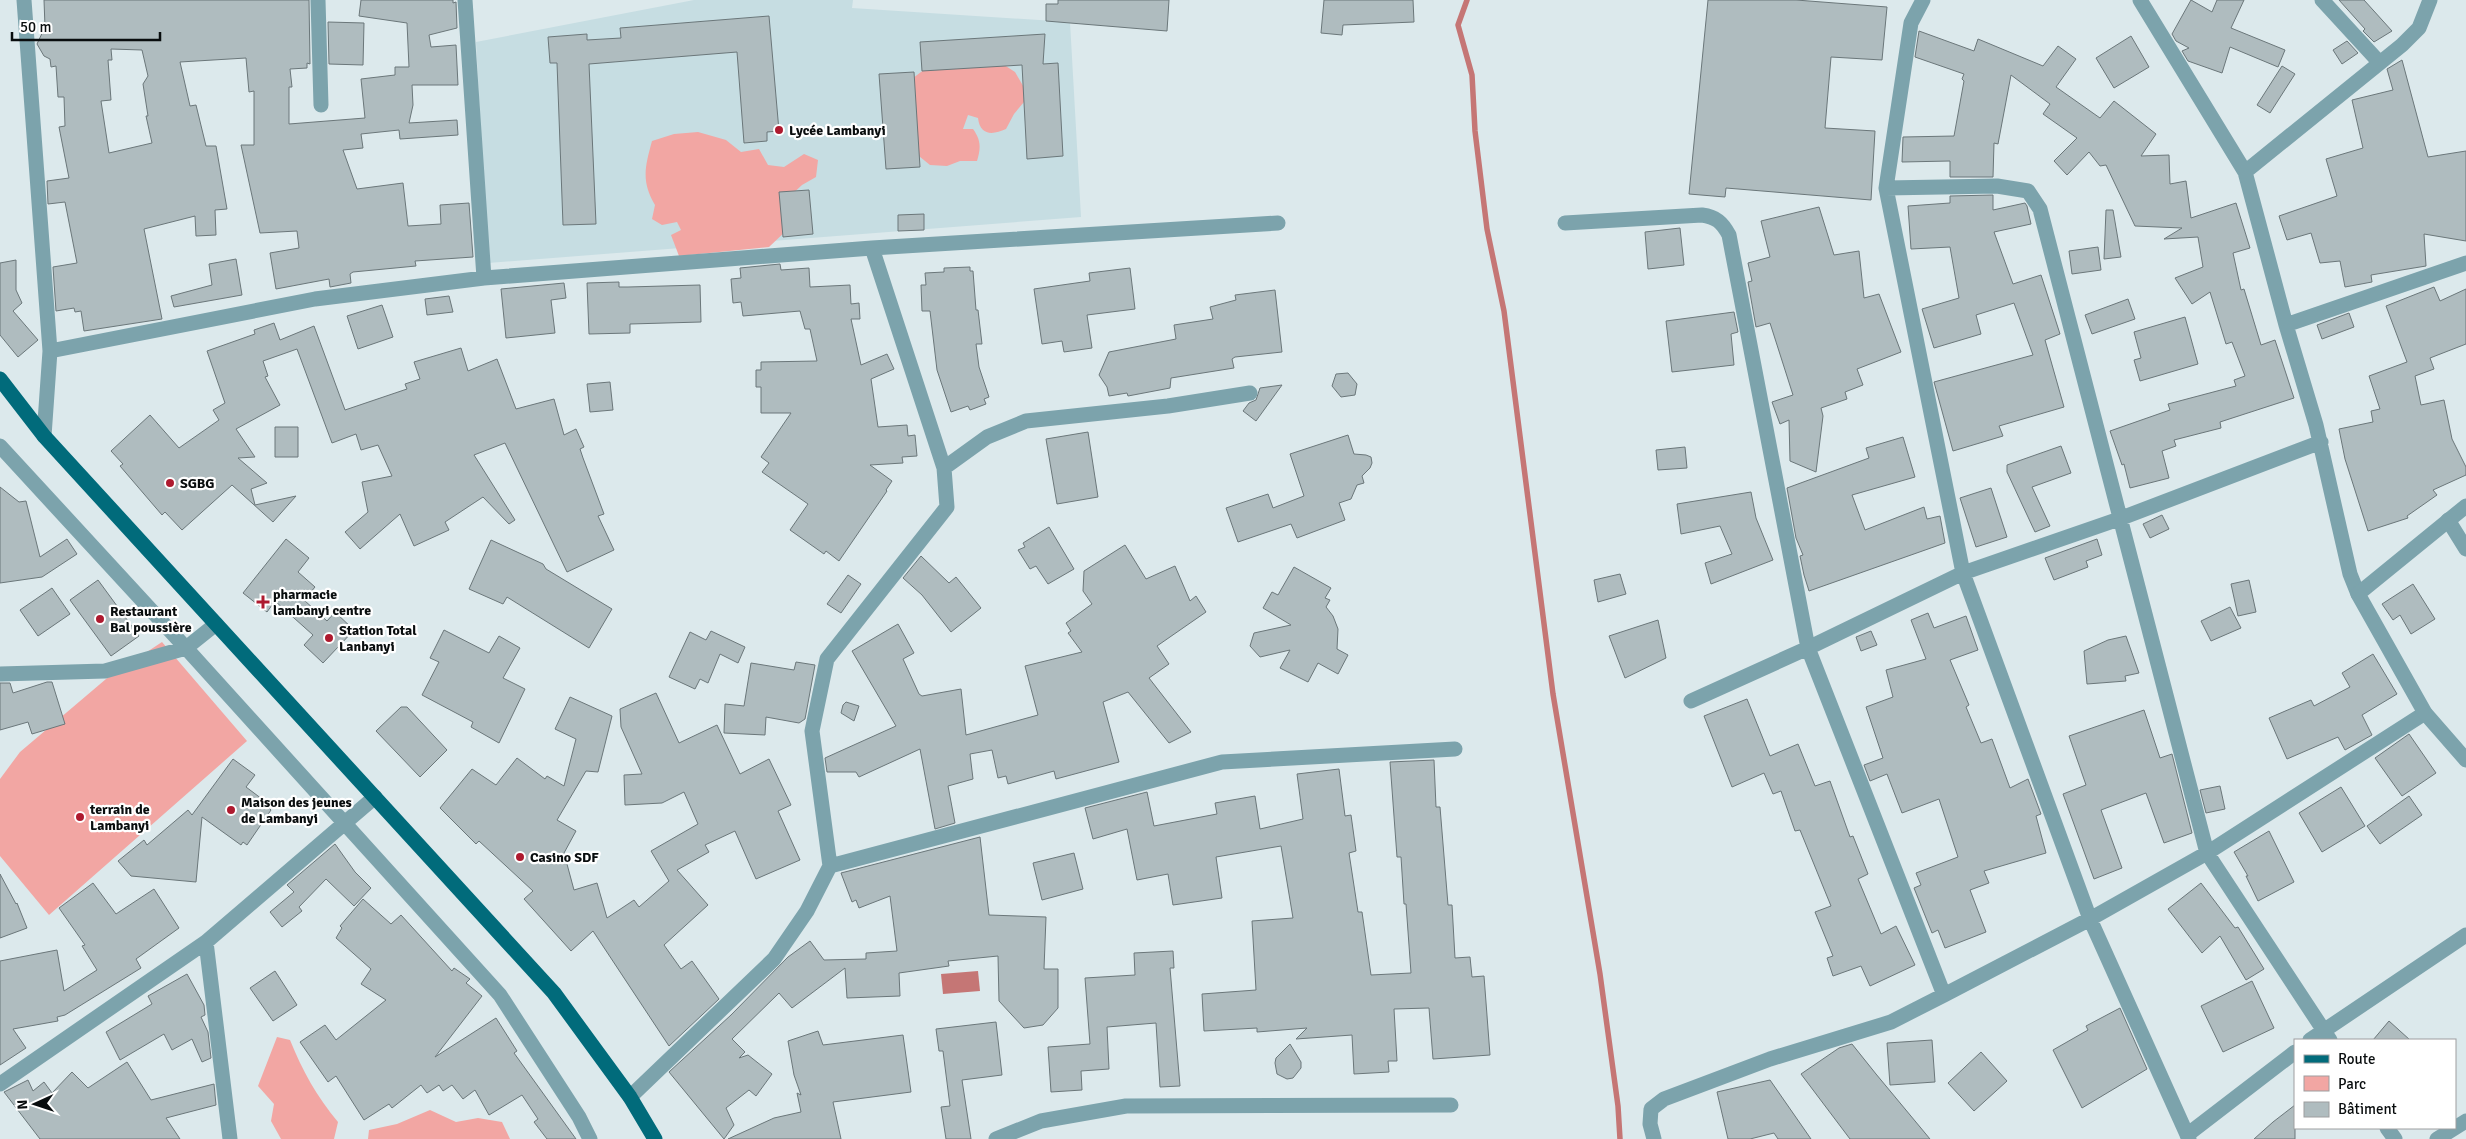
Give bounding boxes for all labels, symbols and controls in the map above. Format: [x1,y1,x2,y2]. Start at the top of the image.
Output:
scale bar [12,10,160,42]
text: 50 m [20,18,51,36]
place label: Lycée Lambanyi [789,122,886,139]
marker: Lycée Lambanyi [773,124,785,136]
place label: SGBG [180,475,215,492]
marker: SGBG [164,477,176,489]
place label: pharmacie lambanyi centre [273,586,371,619]
marker: pharmacie lambanyi centre [257,596,269,608]
place label: Restaurant Bal poussière [110,603,192,636]
marker: Restaurant Bal poussière [94,613,106,625]
place label: Station Total Lanbanyi [339,622,417,655]
marker: Station Total Lanbanyi [323,632,335,644]
place label: Maison des jeunes de Lambanyi [241,794,352,827]
place label: terrain de Lambanyi [89,801,150,834]
marker: Maison des jeunes de Lambanyi [225,804,237,816]
marker: terrain de Lambanyi [74,811,86,823]
place label: Casino SDF [530,849,599,866]
marker: Casino SDF [514,851,526,863]
legend [2294,1039,2456,1129]
text: Route [2338,1050,2375,1068]
text: Parc [2338,1075,2366,1093]
north arrow [10,1079,60,1129]
text: N [14,1099,31,1110]
text: Bâtiment [2338,1100,2397,1118]

